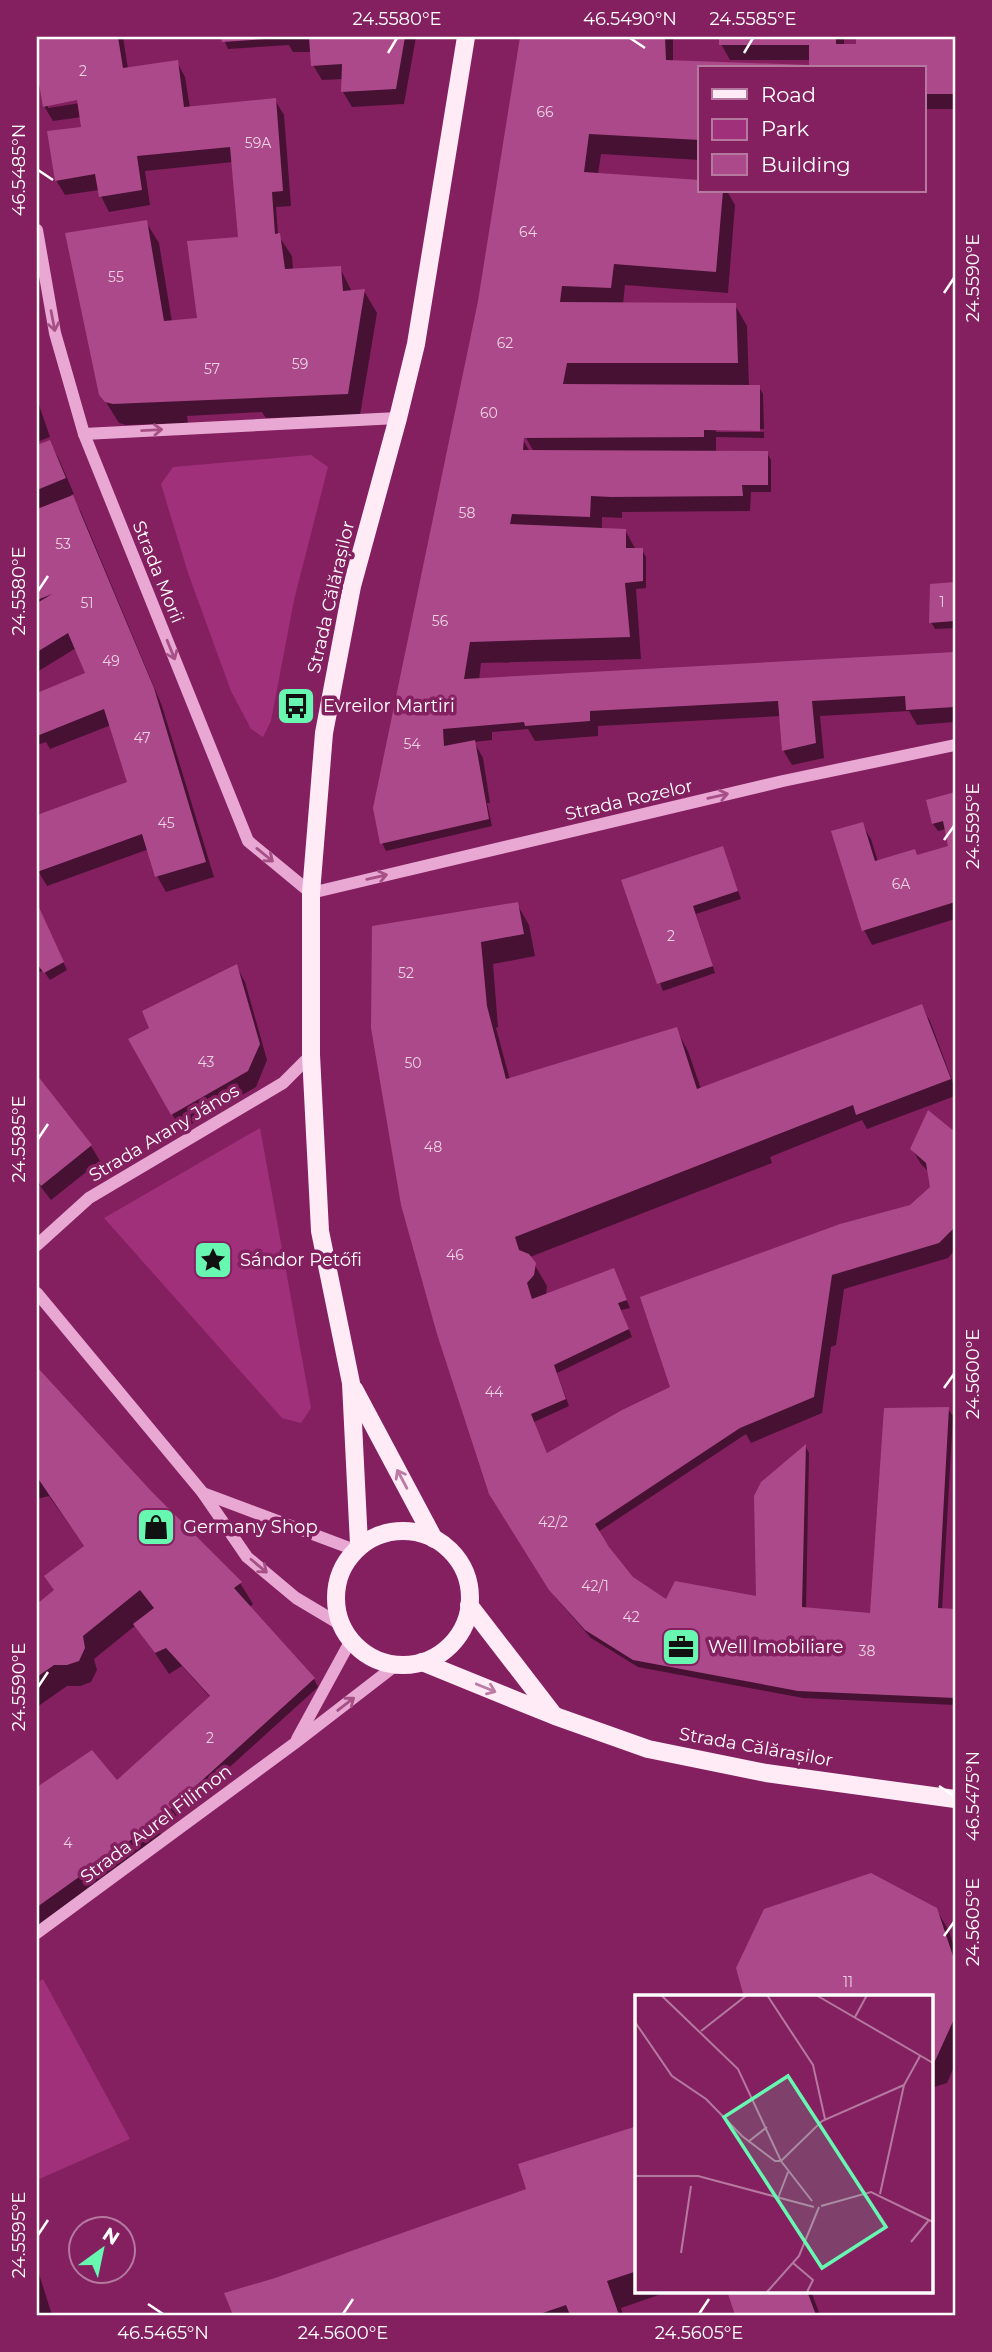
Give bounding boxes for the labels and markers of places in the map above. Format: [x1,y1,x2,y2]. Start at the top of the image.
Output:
bus stop icon: Evreilor Martiri [275,685,317,727]
place label: Evreilor Martiri [323,695,455,717]
place icon: Sándor Petőfi [192,1239,234,1281]
place label: Sándor Petőfi [240,1249,362,1271]
shop icon: Germany Shop [135,1506,177,1548]
place label: Germany Shop [183,1516,318,1538]
office icon: Well Imobiliare [660,1626,702,1668]
place label: Well Imobiliare [708,1636,843,1658]

